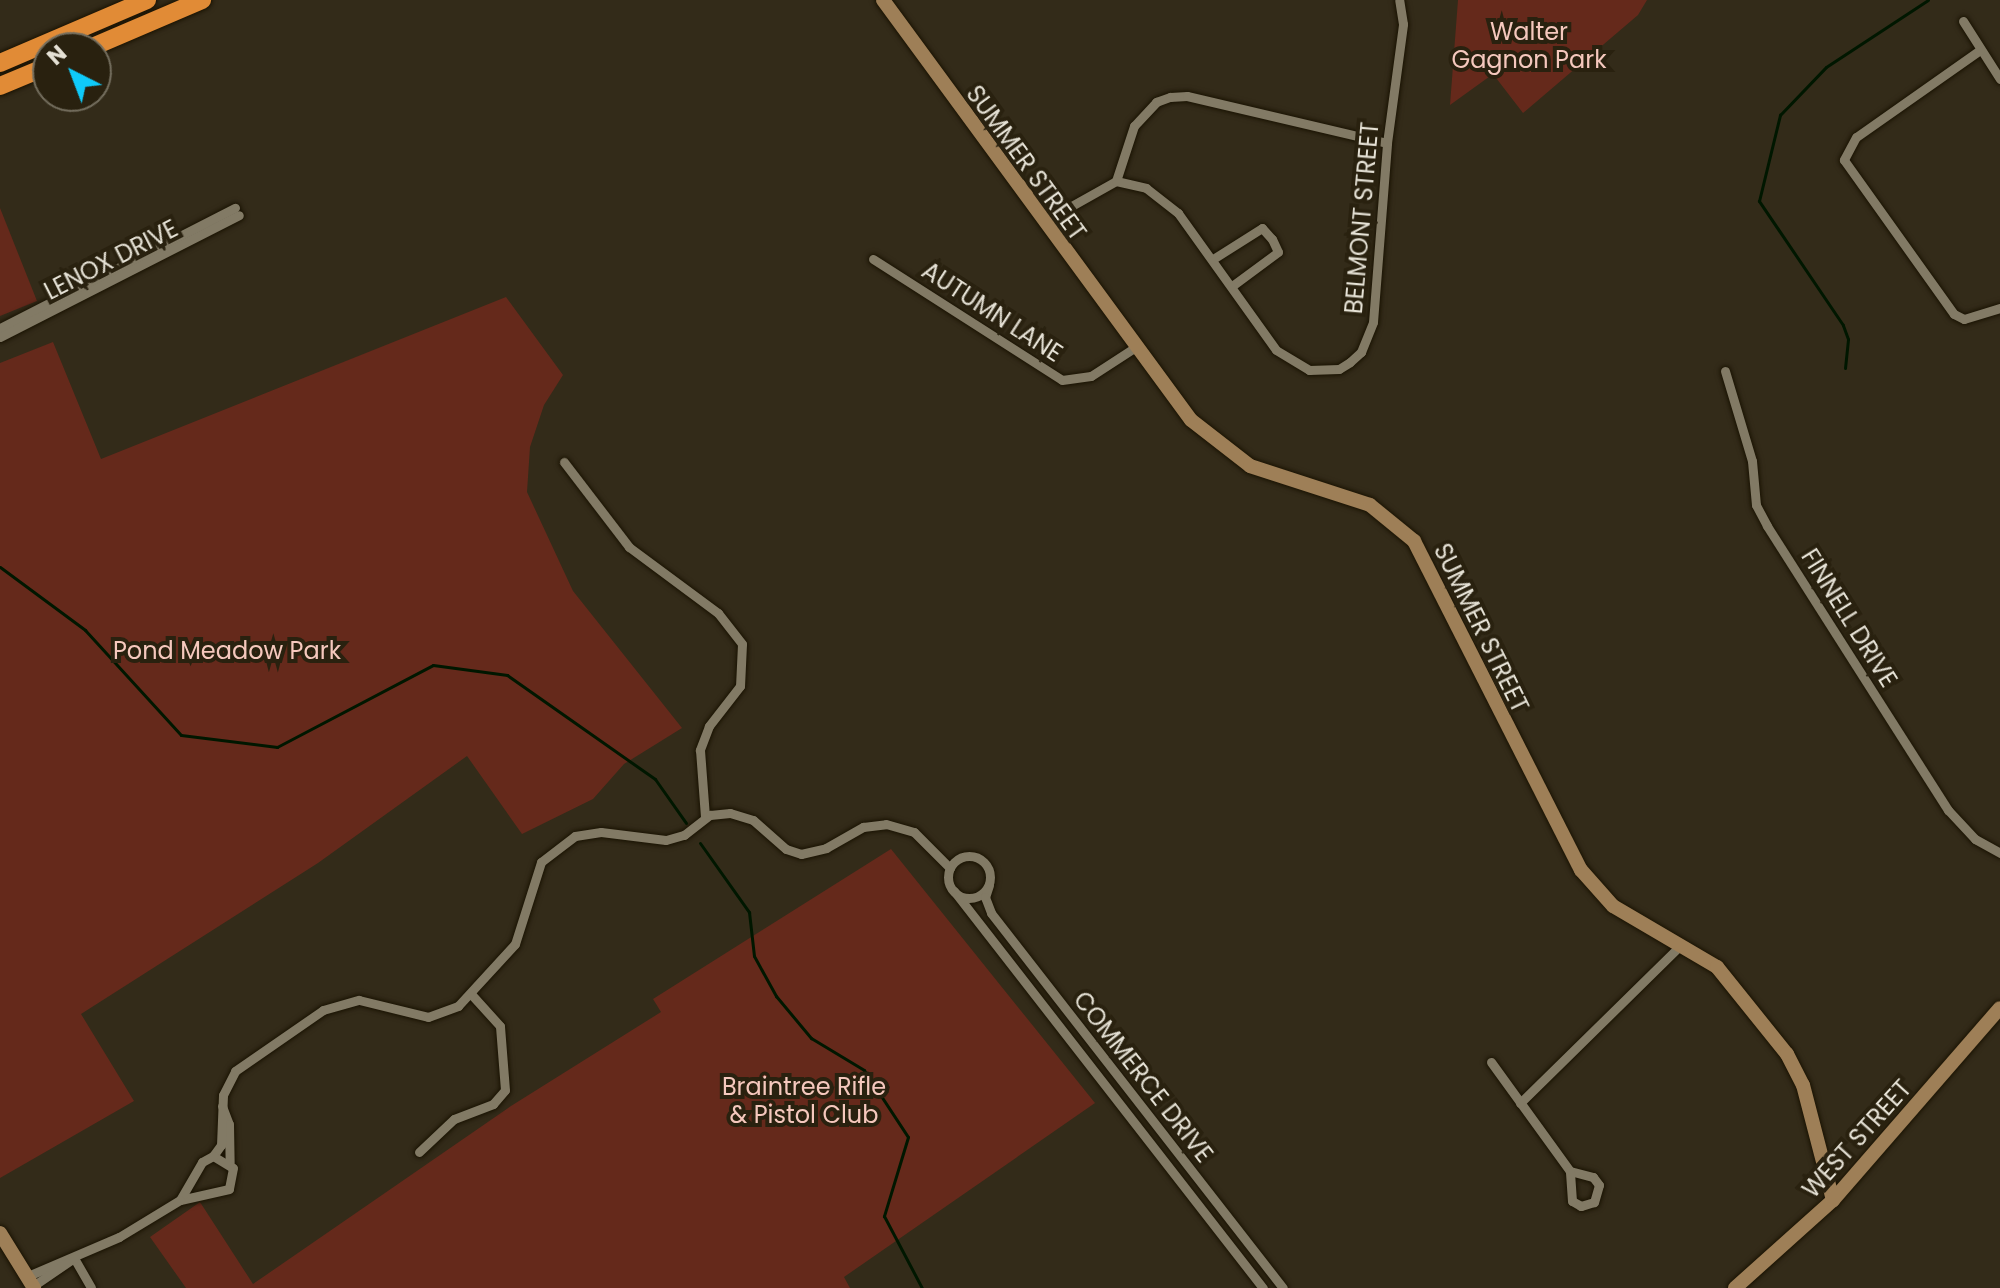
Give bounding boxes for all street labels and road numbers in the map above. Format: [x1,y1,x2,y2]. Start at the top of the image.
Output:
street label: SUMMER STREET [960,80,1092,246]
street label: BELMONT STREET [1339,121,1385,315]
street label: LENOX DRIVE [40,214,182,306]
street label: AUTUMN LANE [917,256,1067,368]
street label: SUMMER STREET [1428,539,1534,717]
street label: FINNELL DRIVE [1795,544,1903,692]
street label: COMMERCE DRIVE [1067,986,1219,1168]
street label: WEST STREET [1797,1074,1917,1204]

